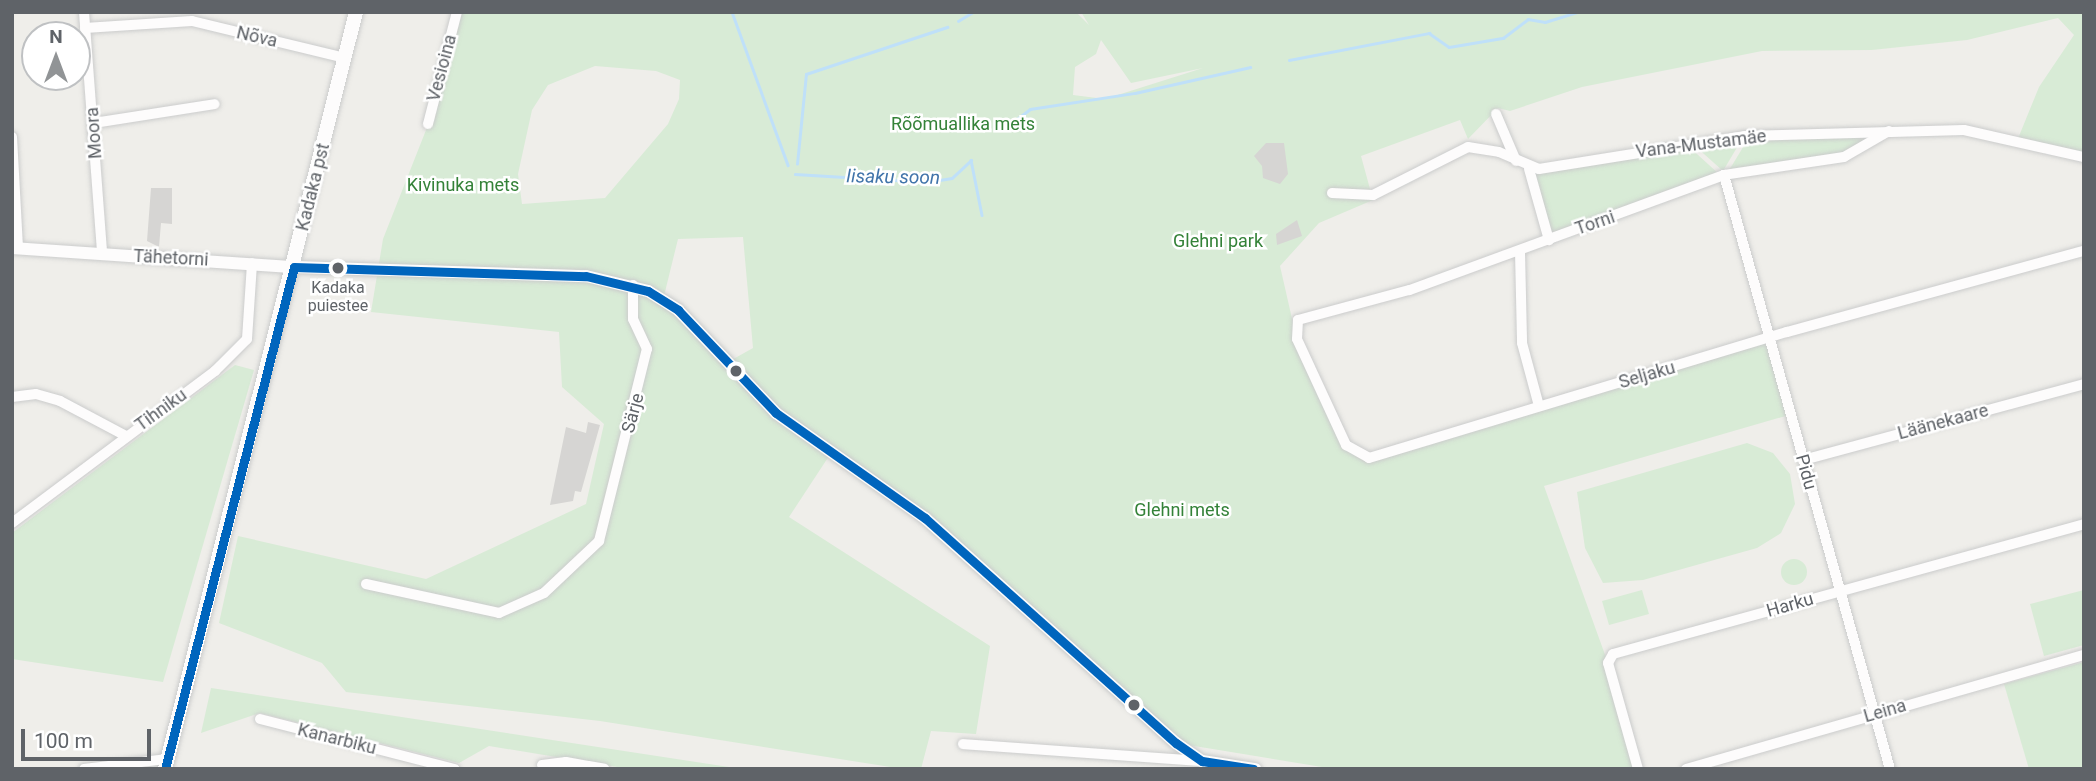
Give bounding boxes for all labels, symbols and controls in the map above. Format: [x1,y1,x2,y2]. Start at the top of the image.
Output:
north arrow [21,21,91,91]
street label: Nõva [234,22,280,52]
text: N [49,25,63,48]
street label: Vesioina [423,32,461,104]
street label: Moora [81,106,107,160]
park label: Rõõmuallika mets [891,113,1035,135]
street label: Vana-Mustamäe [1635,125,1767,163]
street label: Kadaka pst [292,141,334,233]
water label: Iisaku soon [846,165,940,189]
park label: Kivinuka mets [407,174,519,196]
street label: Torni [1572,206,1618,240]
park label: Glehni park [1173,230,1263,252]
street label: Tähetorni [133,245,209,271]
marker: Kadaka puiestee [331,261,345,275]
place label: Kadaka puiestee [308,278,368,316]
street label: Seljaku [1616,357,1678,393]
unlabelled marker [729,364,743,378]
street label: Tihniku [131,384,191,436]
street label: Särje [617,391,649,435]
street label: Läänekaare [1895,400,1991,444]
street label: Pidu [1791,452,1821,492]
park label: Glehni mets [1134,499,1230,521]
street label: Harku [1764,588,1816,622]
street label: Leina [1861,695,1909,727]
unlabelled marker [1127,698,1141,712]
scale bar [24,714,154,758]
street label: Kanarbiku [295,719,379,759]
text: 100 m [34,729,93,753]

